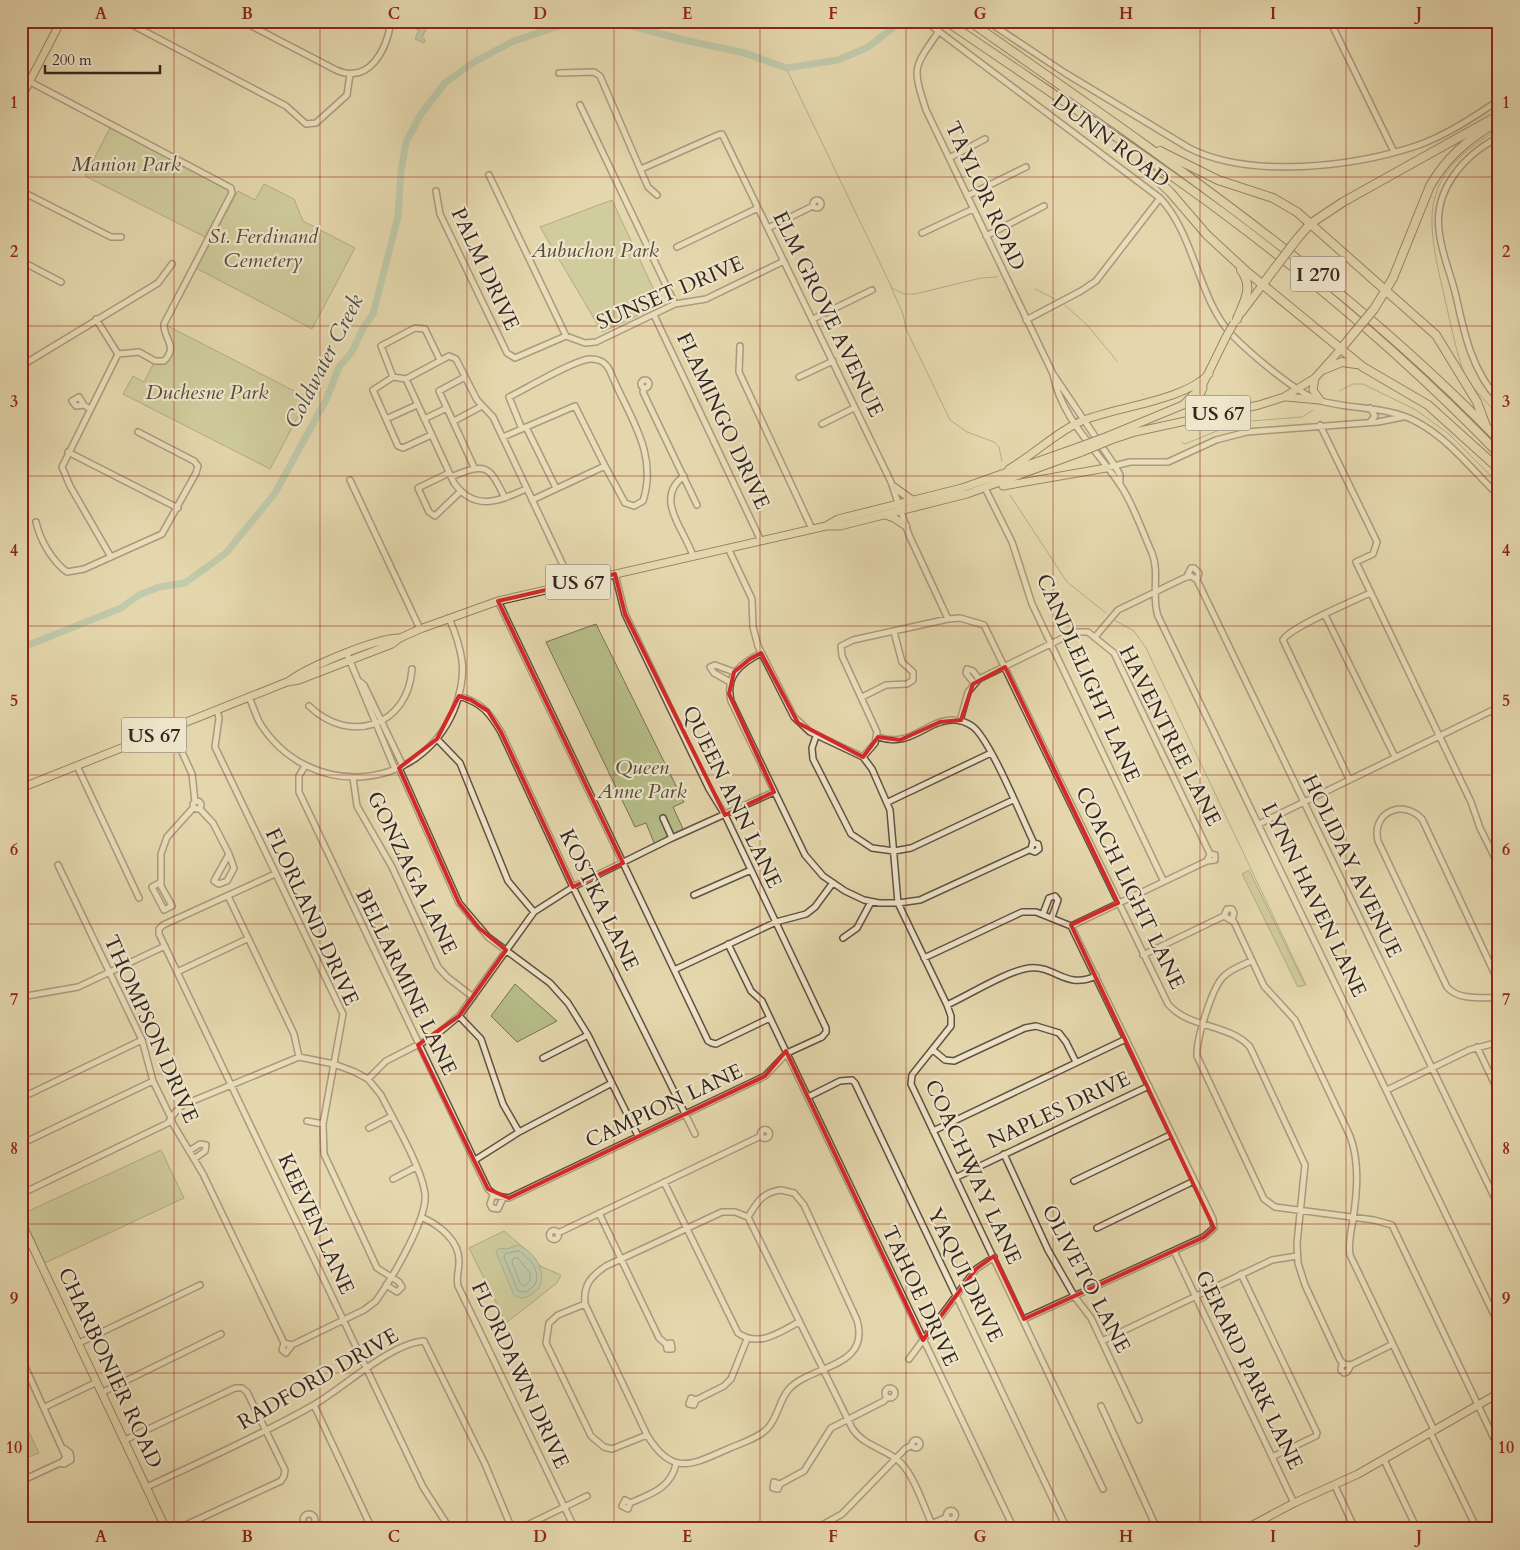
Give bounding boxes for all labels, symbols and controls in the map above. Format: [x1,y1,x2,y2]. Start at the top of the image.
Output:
text: A [95,3,107,25]
text: B [241,3,253,25]
text: C [388,3,400,25]
text: D [533,3,547,25]
text: E [682,3,692,25]
text: F [828,3,838,25]
text: G [973,3,987,25]
text: H [1119,3,1133,25]
text: I [1270,3,1276,25]
text: J [1414,3,1422,25]
scale bar [45,42,160,74]
text: 200 m [52,50,92,70]
street label: DUNN ROAD [1046,87,1176,195]
text: 1 [10,92,18,114]
text: 1 [1502,92,1510,114]
street label: TAYLOR ROAD [938,117,1032,275]
park label: Manion Park [71,150,181,179]
street label: PALM DRIVE [444,203,526,335]
street label: ELM GROVE AVENUE [765,206,891,422]
park label: St. Ferdinand Cemetery [208,222,319,275]
park label: Aubuchon Park [530,236,659,265]
text: 2 [10,241,18,263]
text: 2 [1502,241,1510,263]
street label: SUNSET DRIVE [592,249,748,337]
road number: I 270 [1290,256,1346,292]
water label: Coldwater Creek [277,289,371,433]
street label: FLAMINGO DRIVE [669,328,777,514]
park label: Duchesne Park [146,378,269,407]
text: 3 [10,391,18,413]
text: 3 [1502,391,1510,413]
road number: US 67 [1186,396,1250,430]
text: 4 [10,540,18,562]
text: 4 [1502,540,1510,562]
road number: US 67 [546,564,610,600]
street label: CANDLELIGHT LANE [1029,569,1147,787]
street label: HAVENTREE LANE [1112,641,1228,831]
text: 5 [10,690,18,712]
text: 5 [1502,690,1510,712]
street label: QUEEN ANN LANE [675,701,789,893]
road number: US 67 [122,718,186,752]
park label: Queen Anne Park [596,753,687,806]
street label: HOLIDAY AVENUE [1295,770,1409,962]
street label: COACH LIGHT LANE [1068,782,1192,994]
street label: GONZAGA LANE [360,787,464,960]
street label: LYNN HAVEN LANE [1254,798,1374,1002]
street label: FLORLAND DRIVE [258,823,366,1011]
street label: KOSTKA LANE [552,824,646,976]
text: 6 [10,839,18,861]
text: 6 [1502,839,1510,861]
street label: BELLARMINE LANE [348,884,464,1080]
street label: THOMPSON DRIVE [97,931,205,1128]
text: 7 [10,989,18,1011]
text: 7 [1502,989,1510,1011]
street label: CAMPION LANE [581,1057,747,1155]
street label: NAPLES DRIVE [983,1064,1135,1156]
street label: COACHWAY LANE [917,1075,1029,1269]
text: 8 [10,1138,18,1160]
text: 8 [1502,1138,1510,1160]
street label: KEEVEN LANE [271,1149,361,1299]
street label: OLIVETO LANE [1035,1200,1137,1358]
street label: YAQUI DRIVE [920,1203,1010,1347]
street label: TAHOE DRIVE [875,1221,965,1371]
street label: CHARBONIER ROAD [51,1263,169,1473]
street label: GERARD PARK LANE [1188,1266,1310,1474]
street label: FLORDAWN DRIVE [464,1277,576,1473]
text: 9 [10,1288,18,1310]
text: 9 [1502,1288,1510,1310]
street label: RADFORD DRIVE [232,1321,404,1437]
text: 10 [6,1437,22,1459]
text: 10 [1498,1437,1514,1459]
text: A [95,1526,107,1548]
text: B [241,1526,253,1548]
text: C [388,1526,400,1548]
text: D [533,1526,547,1548]
text: E [682,1526,692,1548]
text: F [828,1526,838,1548]
text: G [973,1526,987,1548]
text: H [1119,1526,1133,1548]
text: I [1270,1526,1276,1548]
text: J [1414,1526,1422,1548]

